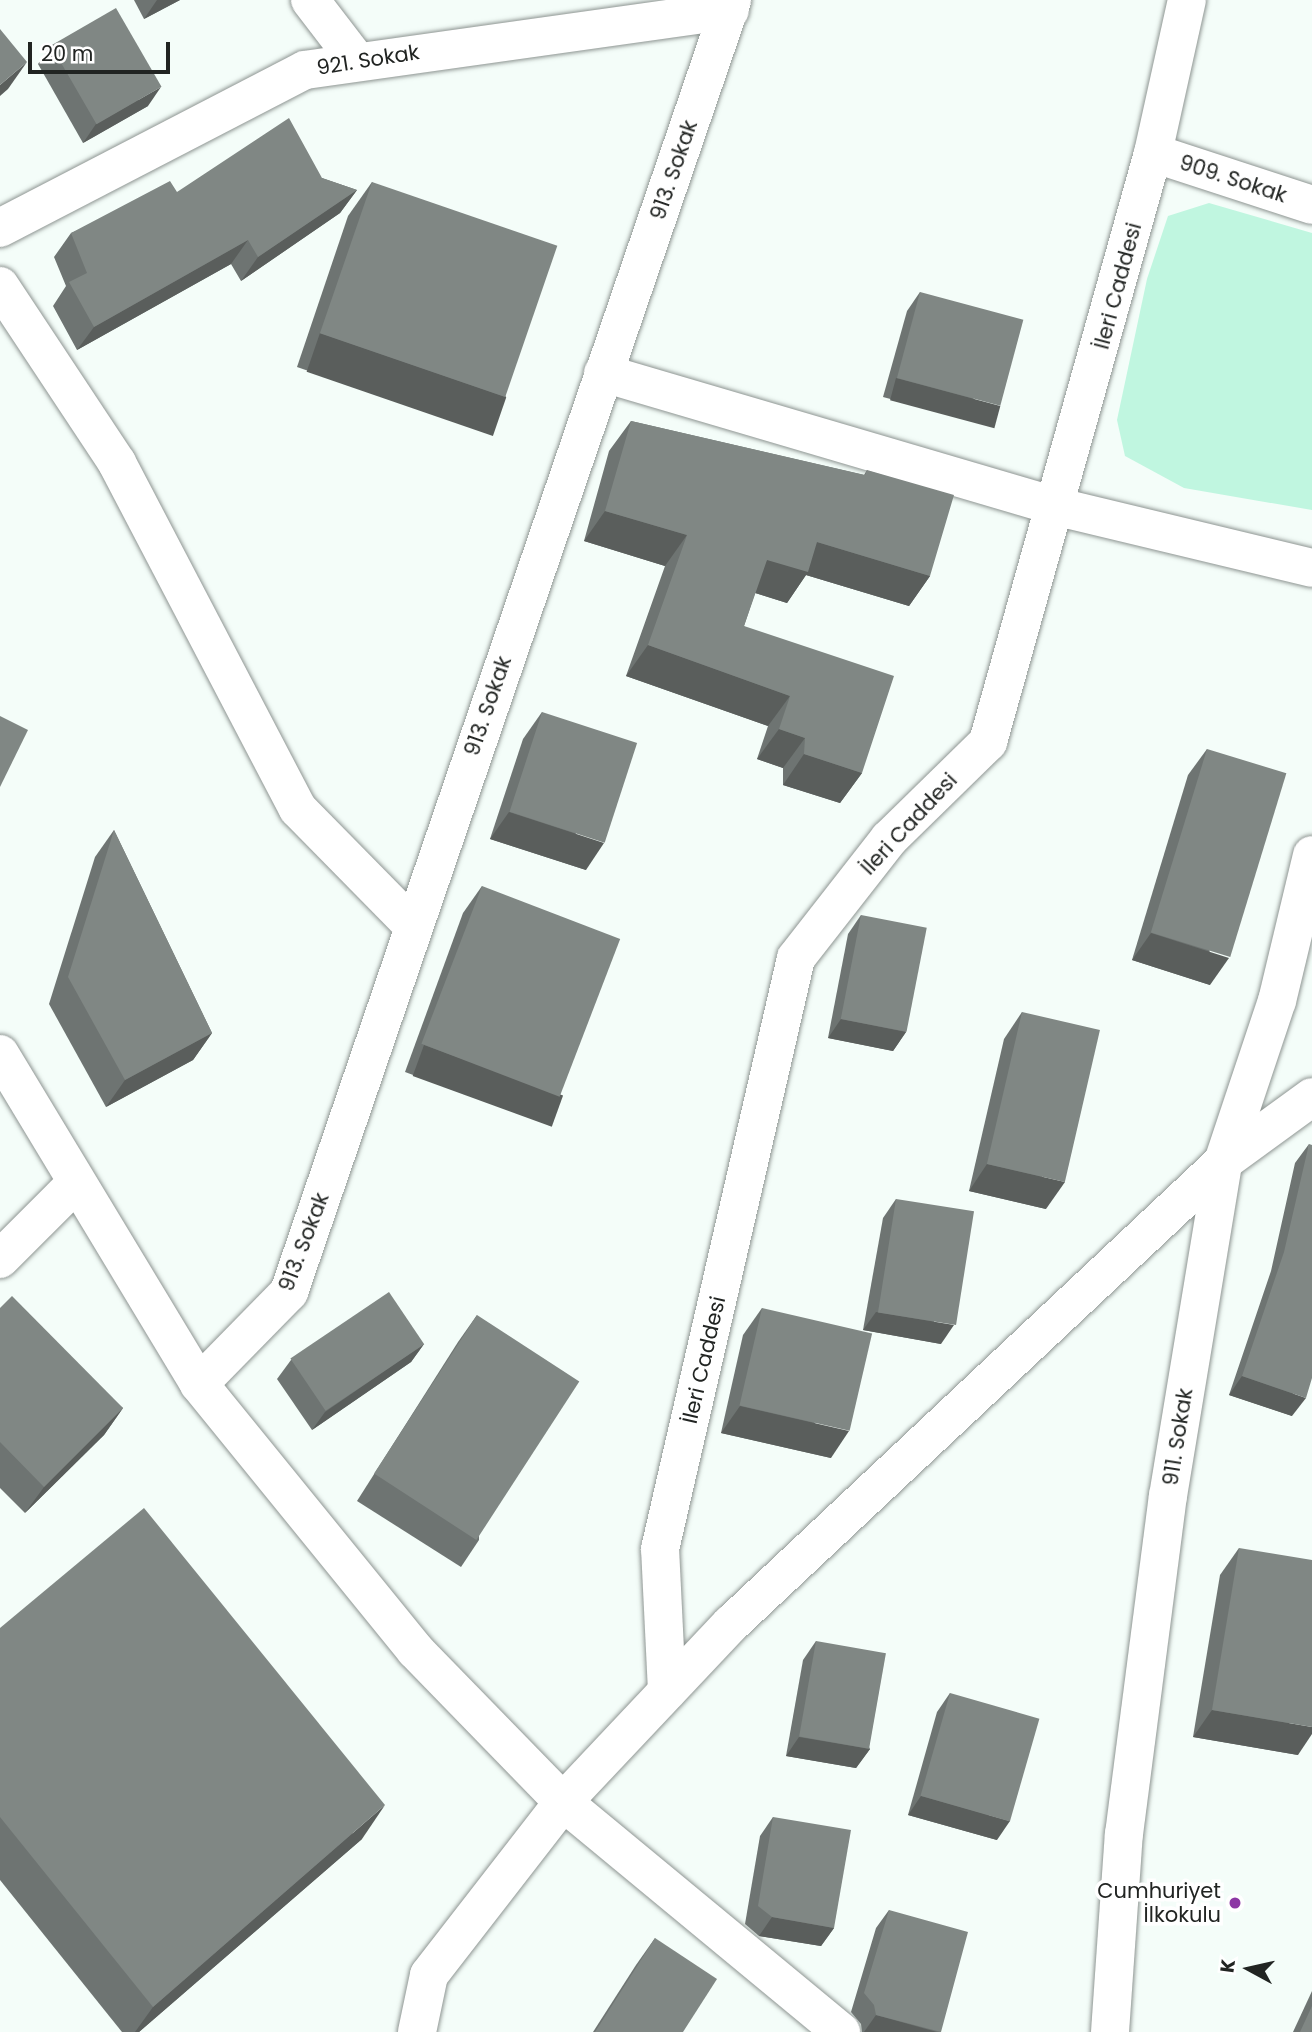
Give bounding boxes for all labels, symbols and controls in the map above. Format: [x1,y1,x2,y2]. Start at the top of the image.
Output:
scale bar [32,28,173,72]
text: 20 m [41,39,94,68]
street label: 921. Sokak [315,39,421,81]
street label: 913. Sokak [645,117,703,223]
street label: 909. Sokak [1176,150,1290,208]
street label: İleri Caddesi [1089,220,1147,352]
street label: 913. Sokak [459,653,517,759]
street label: İleri Caddesi [855,768,963,880]
street label: 913. Sokak [274,1189,334,1295]
street label: İleri Caddesi [677,1294,731,1426]
street label: 911. Sokak [1158,1386,1198,1488]
place label: Cumhuriyet İlkokulu [1097,1878,1221,1928]
marker: Cumhuriyet İlkokulu [1227,1895,1243,1911]
north arrow [1214,1934,1284,2004]
text: K [1213,1958,1242,1974]

